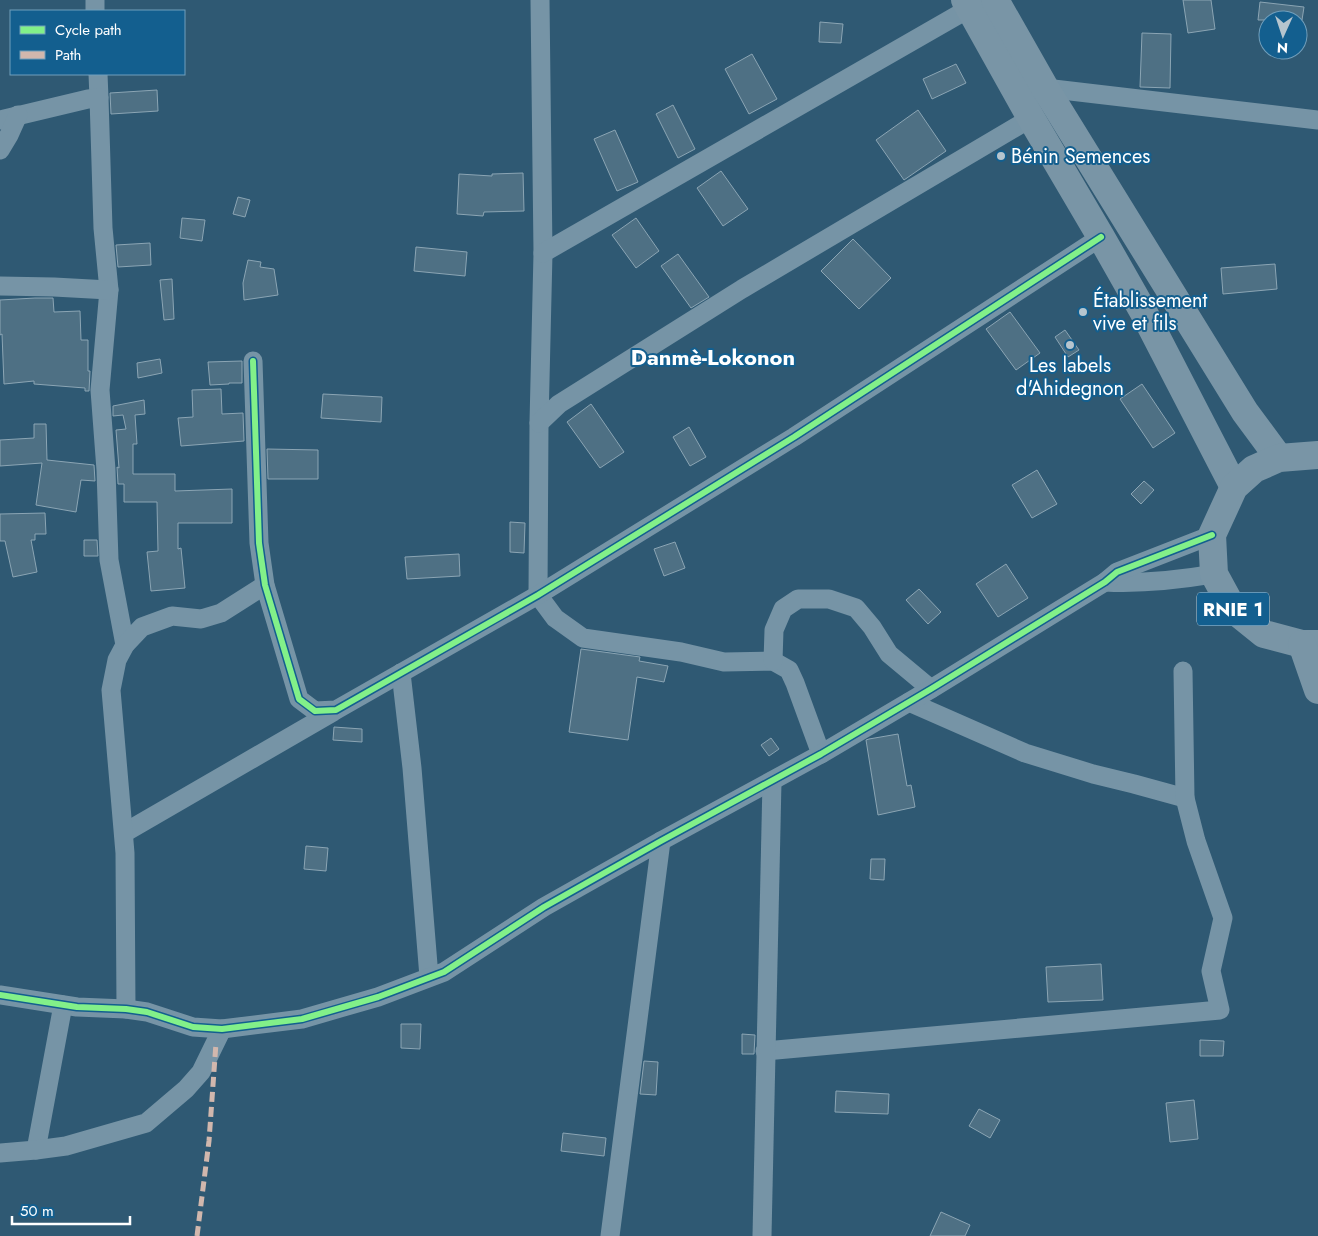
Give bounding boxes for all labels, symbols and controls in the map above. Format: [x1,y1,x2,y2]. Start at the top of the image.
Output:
legend [10,10,185,75]
north arrow [1258,10,1308,60]
text: Cycle path [55,19,122,41]
text: N [1276,38,1288,58]
text: Path [55,44,81,66]
place label: Bénin Semences [1011,142,1150,171]
marker: Bénin Semences [995,150,1007,162]
place label: Établissement vive et fils [1093,286,1207,338]
marker: Établissement vive et fils [1077,306,1089,318]
marker: Les labels d'Ahidegnon [1064,339,1076,351]
district label: Danmè-Lokonon [631,341,795,373]
place label: Les labels d'Ahidegnon [1016,351,1124,403]
road number: RNIE 1 [1197,592,1269,626]
scale bar [12,1194,130,1226]
text: 50 m [20,1200,54,1222]

